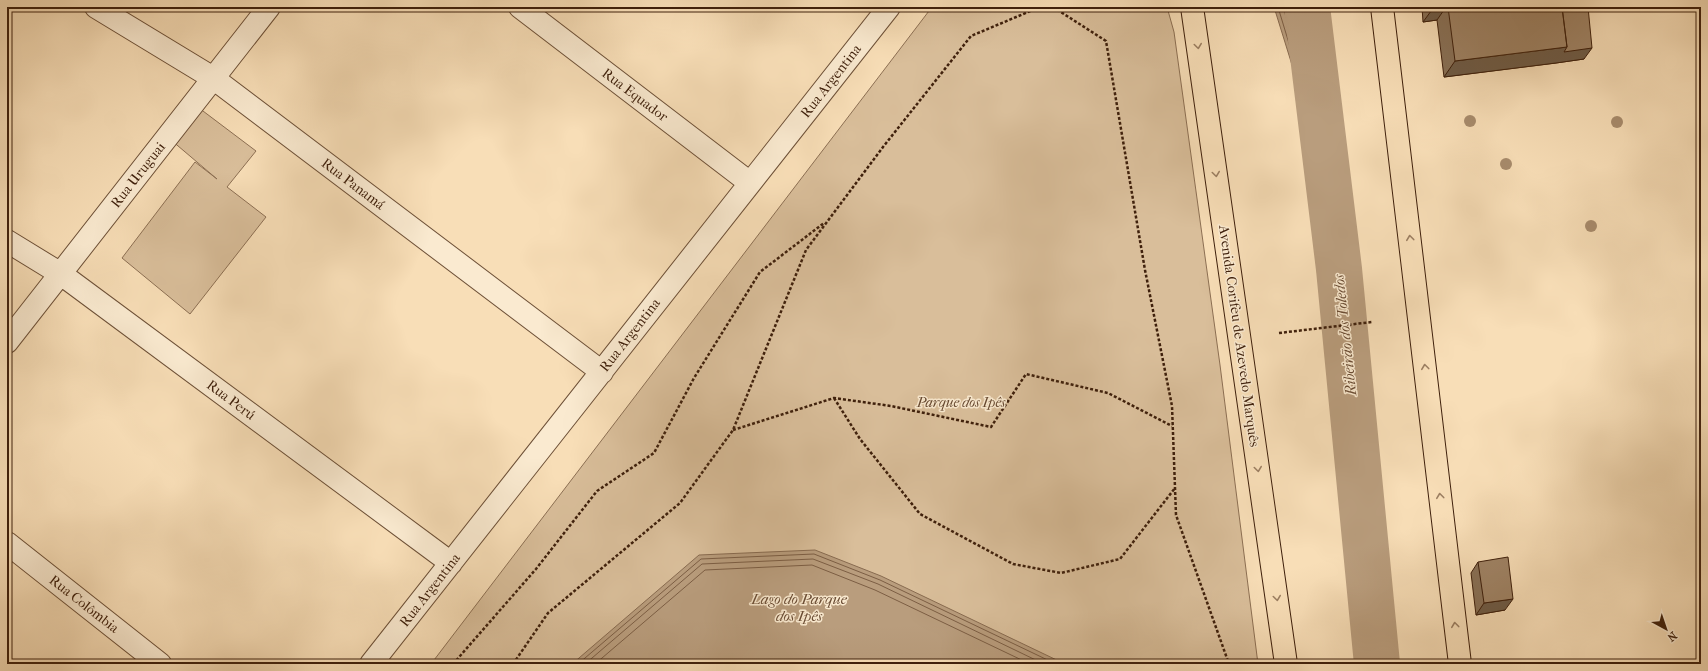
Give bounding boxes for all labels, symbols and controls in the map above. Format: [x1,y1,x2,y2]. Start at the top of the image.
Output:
street label: Rua Argentina [797,40,865,121]
one-way arrow [1193,43,1202,49]
street label: Rua Equador [599,65,671,125]
street label: Rua Uruguai [107,139,169,211]
street label: Rua Panamá [318,155,388,214]
one-way arrow [1211,171,1220,177]
street label: Avenida Corifeu de Azevedo Marquês [1215,223,1263,448]
one-way arrow [1405,235,1414,241]
water label: Ribeirão dos Toledos [1330,273,1360,397]
street label: Rua Argentina [596,294,664,375]
one-way arrow [1421,364,1430,370]
street label: Rua Perú [203,376,259,424]
park label: Parque dos Ipês [916,394,1006,411]
one-way arrow [1253,466,1262,472]
one-way arrow [1436,493,1445,499]
street label: Rua Argentina [396,549,464,630]
street label: Rua Colômbia [46,571,123,637]
water label: Lago do Parque dos Ipês [750,590,848,625]
one-way arrow [1272,595,1281,601]
north arrow [1646,609,1686,649]
one-way arrow [1451,622,1460,628]
text: N [1664,629,1679,644]

